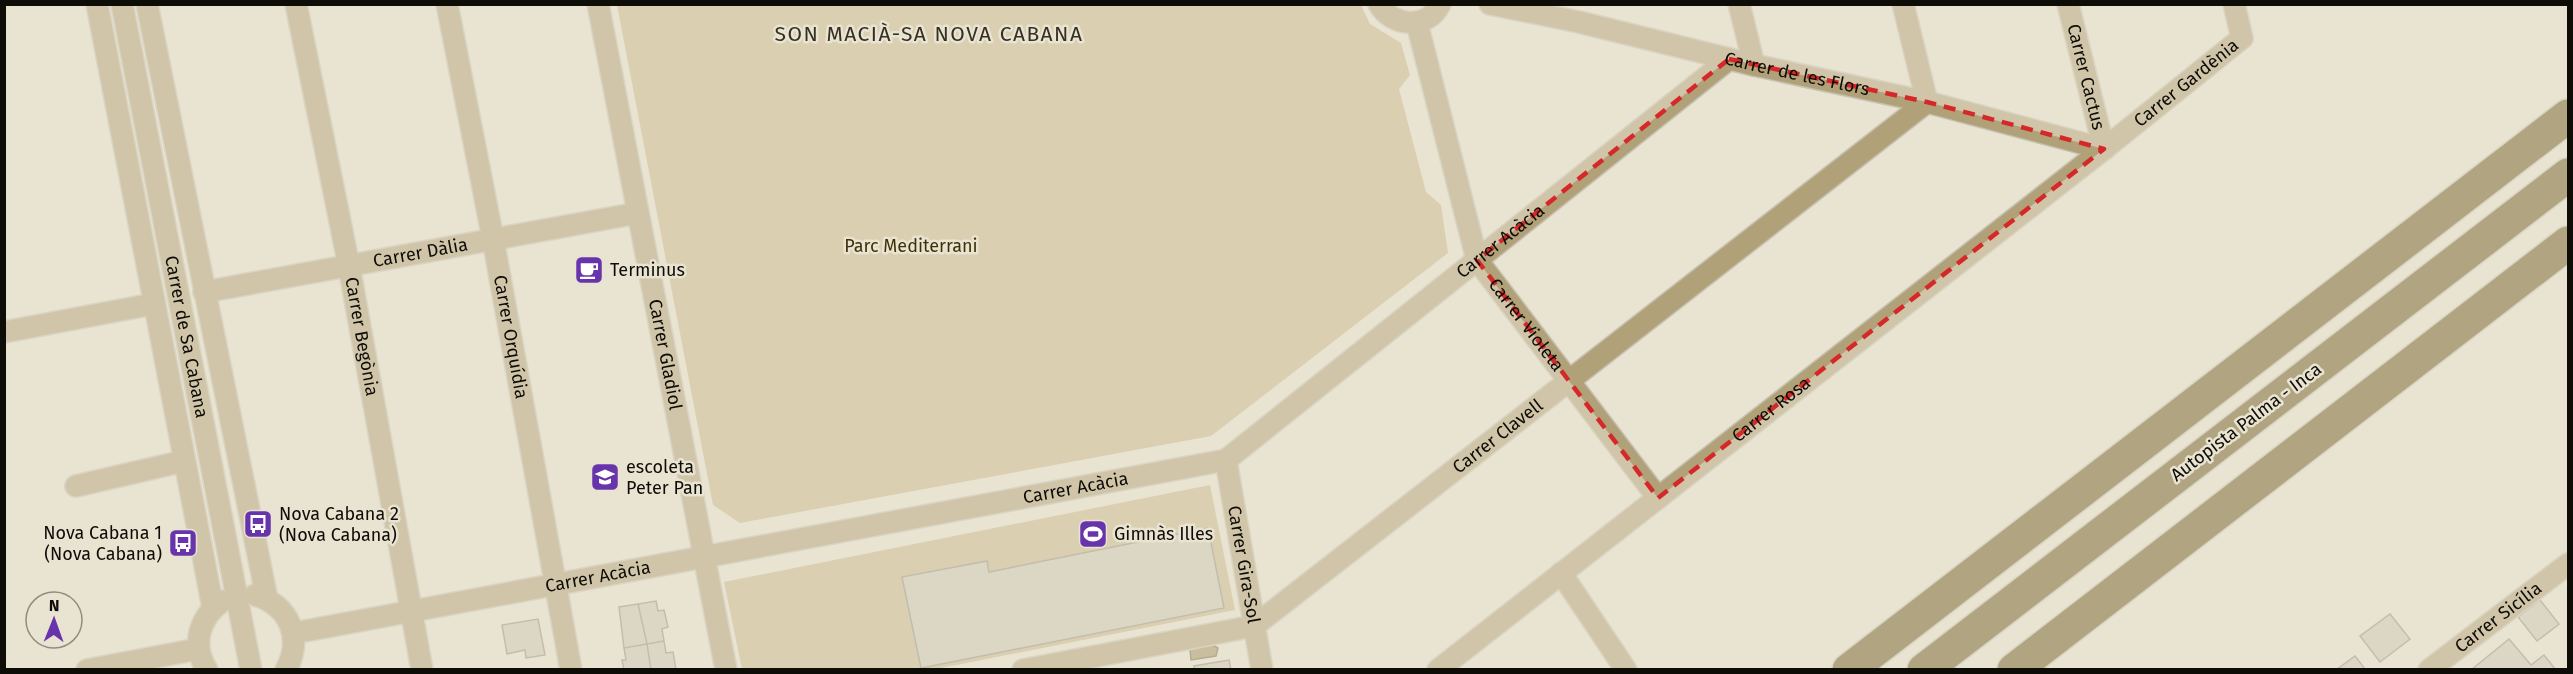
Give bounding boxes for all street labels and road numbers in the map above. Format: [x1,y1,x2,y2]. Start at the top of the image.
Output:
street label: Carrer Cactus [2062,22,2110,132]
street label: Carrer Gardènia [2129,34,2243,132]
street label: Carrer de les Flors [1722,47,1872,100]
street label: Carrer Acàcia [1452,199,1549,283]
street label: Carrer Dàlia [371,233,470,272]
street label: Carrer de Sa Cabana [160,254,213,420]
street label: Carrer Orquídia [489,273,533,401]
street label: Carrer Violeta [1484,274,1569,376]
street label: Carrer Begònia [340,275,383,398]
street label: Carrer Gladiol [644,297,687,412]
street label: Autopista Palma - Inca [2166,358,2326,486]
street label: Carrer Rosa [1727,372,1815,447]
street label: Carrer Clavell [1448,394,1547,478]
street label: Carrer Acàcia [1021,467,1130,508]
street label: Carrer Gira-Sol [1223,504,1265,625]
street label: Carrer Acàcia [543,556,652,597]
street label: Carrer Sicília [2450,577,2546,657]

